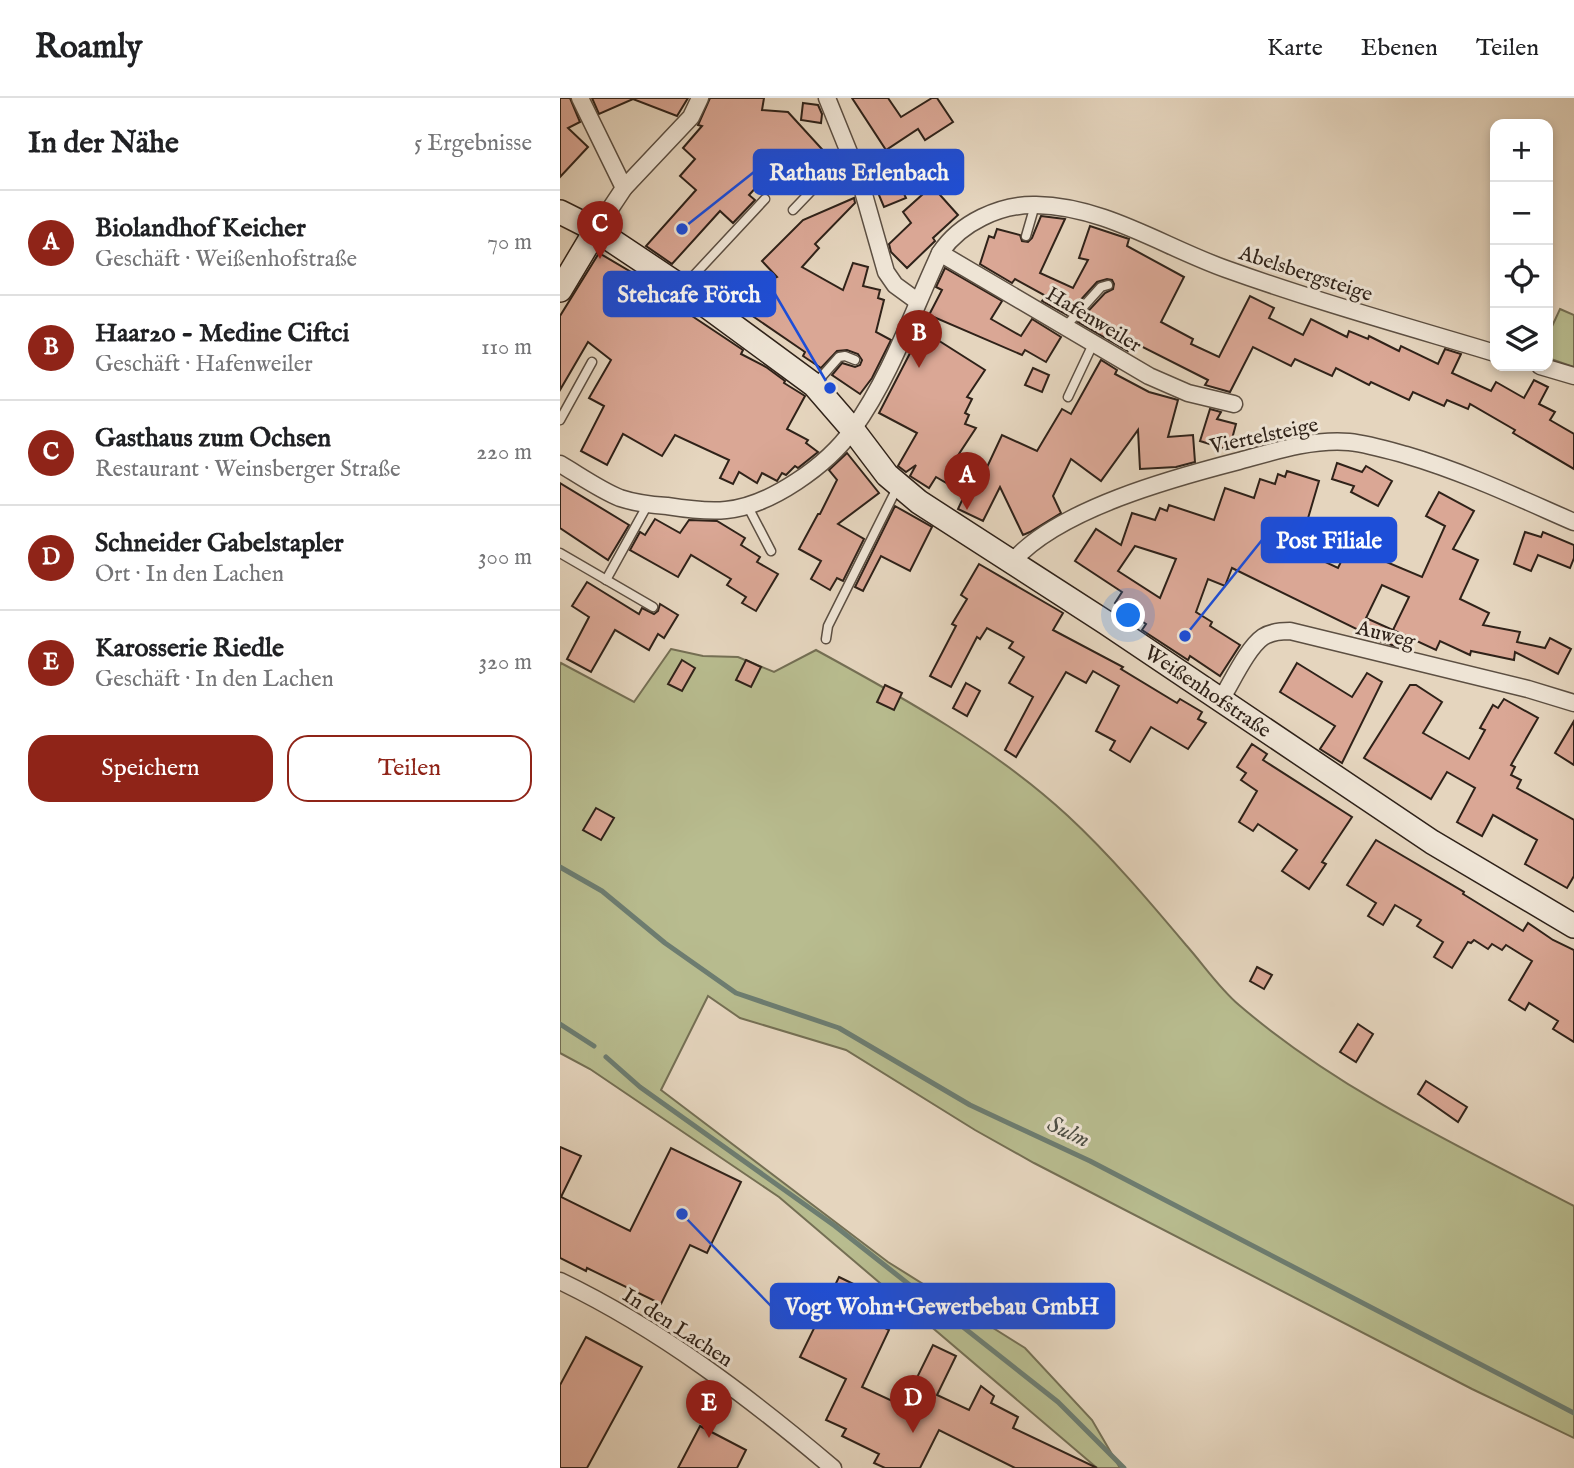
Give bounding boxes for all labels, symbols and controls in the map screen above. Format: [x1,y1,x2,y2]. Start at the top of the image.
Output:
text: Roamly [35,27,142,69]
text: Karte [1267,33,1323,64]
text: Ebenen [1361,33,1438,64]
text: Teilen [1476,33,1539,64]
map controls [1490,119,1553,371]
button: + [1490,119,1553,182]
text: In der Nähe [28,125,179,163]
text: 5 Ergebnisse [414,129,532,158]
callout: Rathaus Erlenbach [754,150,963,194]
text: Rathaus Erlenbach [769,159,950,188]
button: − [1490,182,1553,245]
pin: C [577,201,623,259]
text: Biolandhof Keicher [95,212,306,245]
text: A [43,228,59,257]
text: 70 m [487,228,532,257]
street label: Abelsbergsteige [1234,240,1376,309]
text: Geschäft · Weißenhofstraße [95,245,357,274]
button: locate [1490,245,1553,308]
callout: Stehcafe Förch [604,272,775,316]
text: Stehcafe Förch [617,281,761,310]
street label: Hafenweiler [1040,281,1146,360]
button: layers [1490,308,1553,371]
pin: B [896,310,942,368]
text: Haar2o - Medine Ciftci [95,317,349,350]
text: B [43,333,59,362]
text: 110 m [481,333,532,362]
text: Geschäft · Hafenweiler [95,350,313,379]
street label: Viertelsteige [1207,412,1321,461]
text: Gasthaus zum Ochsen [95,422,331,455]
text: C [43,438,59,467]
text: 220 m [476,438,532,467]
pin: A [944,452,990,510]
text: Restaurant · Weinsberger Straße [95,455,400,484]
callout: Post Filiale [1262,518,1396,562]
text: Schneider Gabelstapler [95,527,344,560]
text: Post Filiale [1276,527,1383,556]
text: D [42,543,60,572]
text: 300 m [478,543,532,572]
text: Ort · In den Lachen [95,560,284,589]
your location [1111,598,1145,632]
street label: Auweg [1352,615,1419,656]
text: Karosserie Riedle [95,632,284,665]
street label: Weißenhofstraße [1138,640,1276,745]
text: E [43,648,59,677]
text: 320 m [479,648,532,677]
text: Geschäft · In den Lachen [95,665,334,694]
button: Speichern [28,735,273,802]
button: Teilen [287,735,532,802]
water label: Sulm [1042,1110,1094,1155]
street label: In den Lachen [617,1283,738,1374]
callout: Vogt Wohn+Gewerbebau GmbH [771,1284,1114,1328]
text: Vogt Wohn+Gewerbebau GmbH [784,1293,1100,1322]
pin: D [890,1375,936,1433]
pin: E [686,1380,732,1438]

